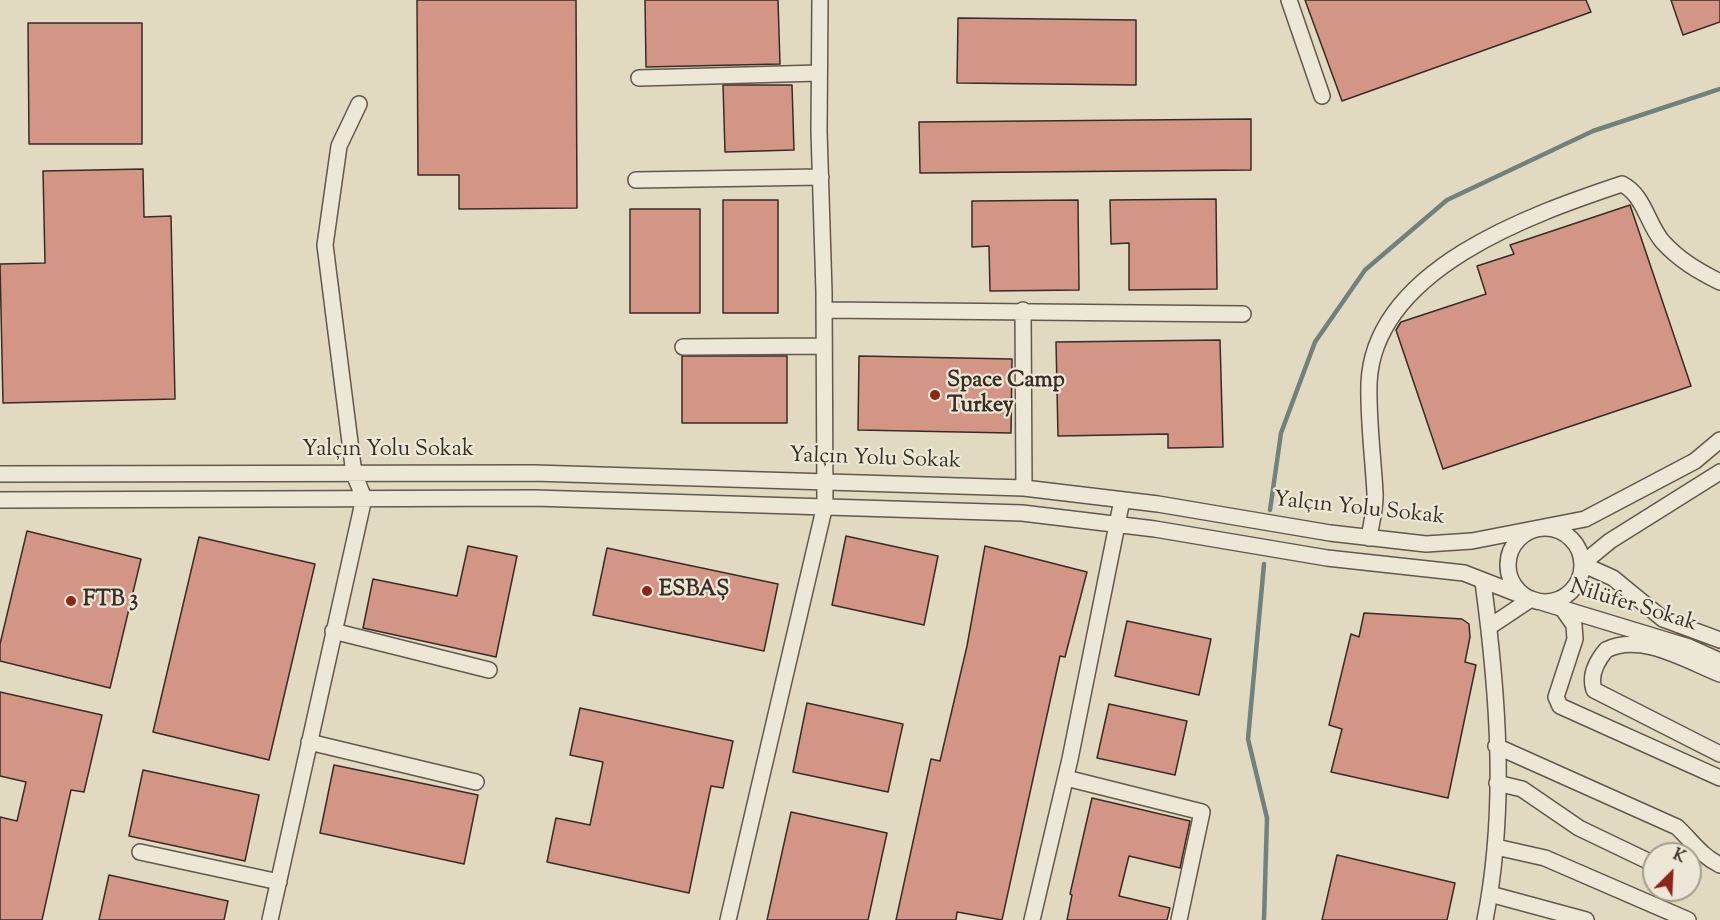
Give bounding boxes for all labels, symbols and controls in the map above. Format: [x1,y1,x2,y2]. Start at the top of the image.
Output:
place label: Space Camp Turkey [947,369,1065,420]
marker: Space Camp Turkey [928,388,942,402]
street label: Yalçın Yolu Sokak [302,438,474,464]
street label: Yalçın Yolu Sokak [789,444,961,476]
street label: Yalçın Yolu Sokak [1272,488,1446,532]
street label: Nilüfer Sokak [1566,575,1700,639]
place label: ESBAŞ [659,578,729,604]
marker: ESBAŞ [640,584,654,598]
place label: FTB 3 [83,588,138,614]
marker: FTB 3 [64,594,78,608]
north arrow [1642,842,1702,902]
text: K [1669,844,1689,870]

